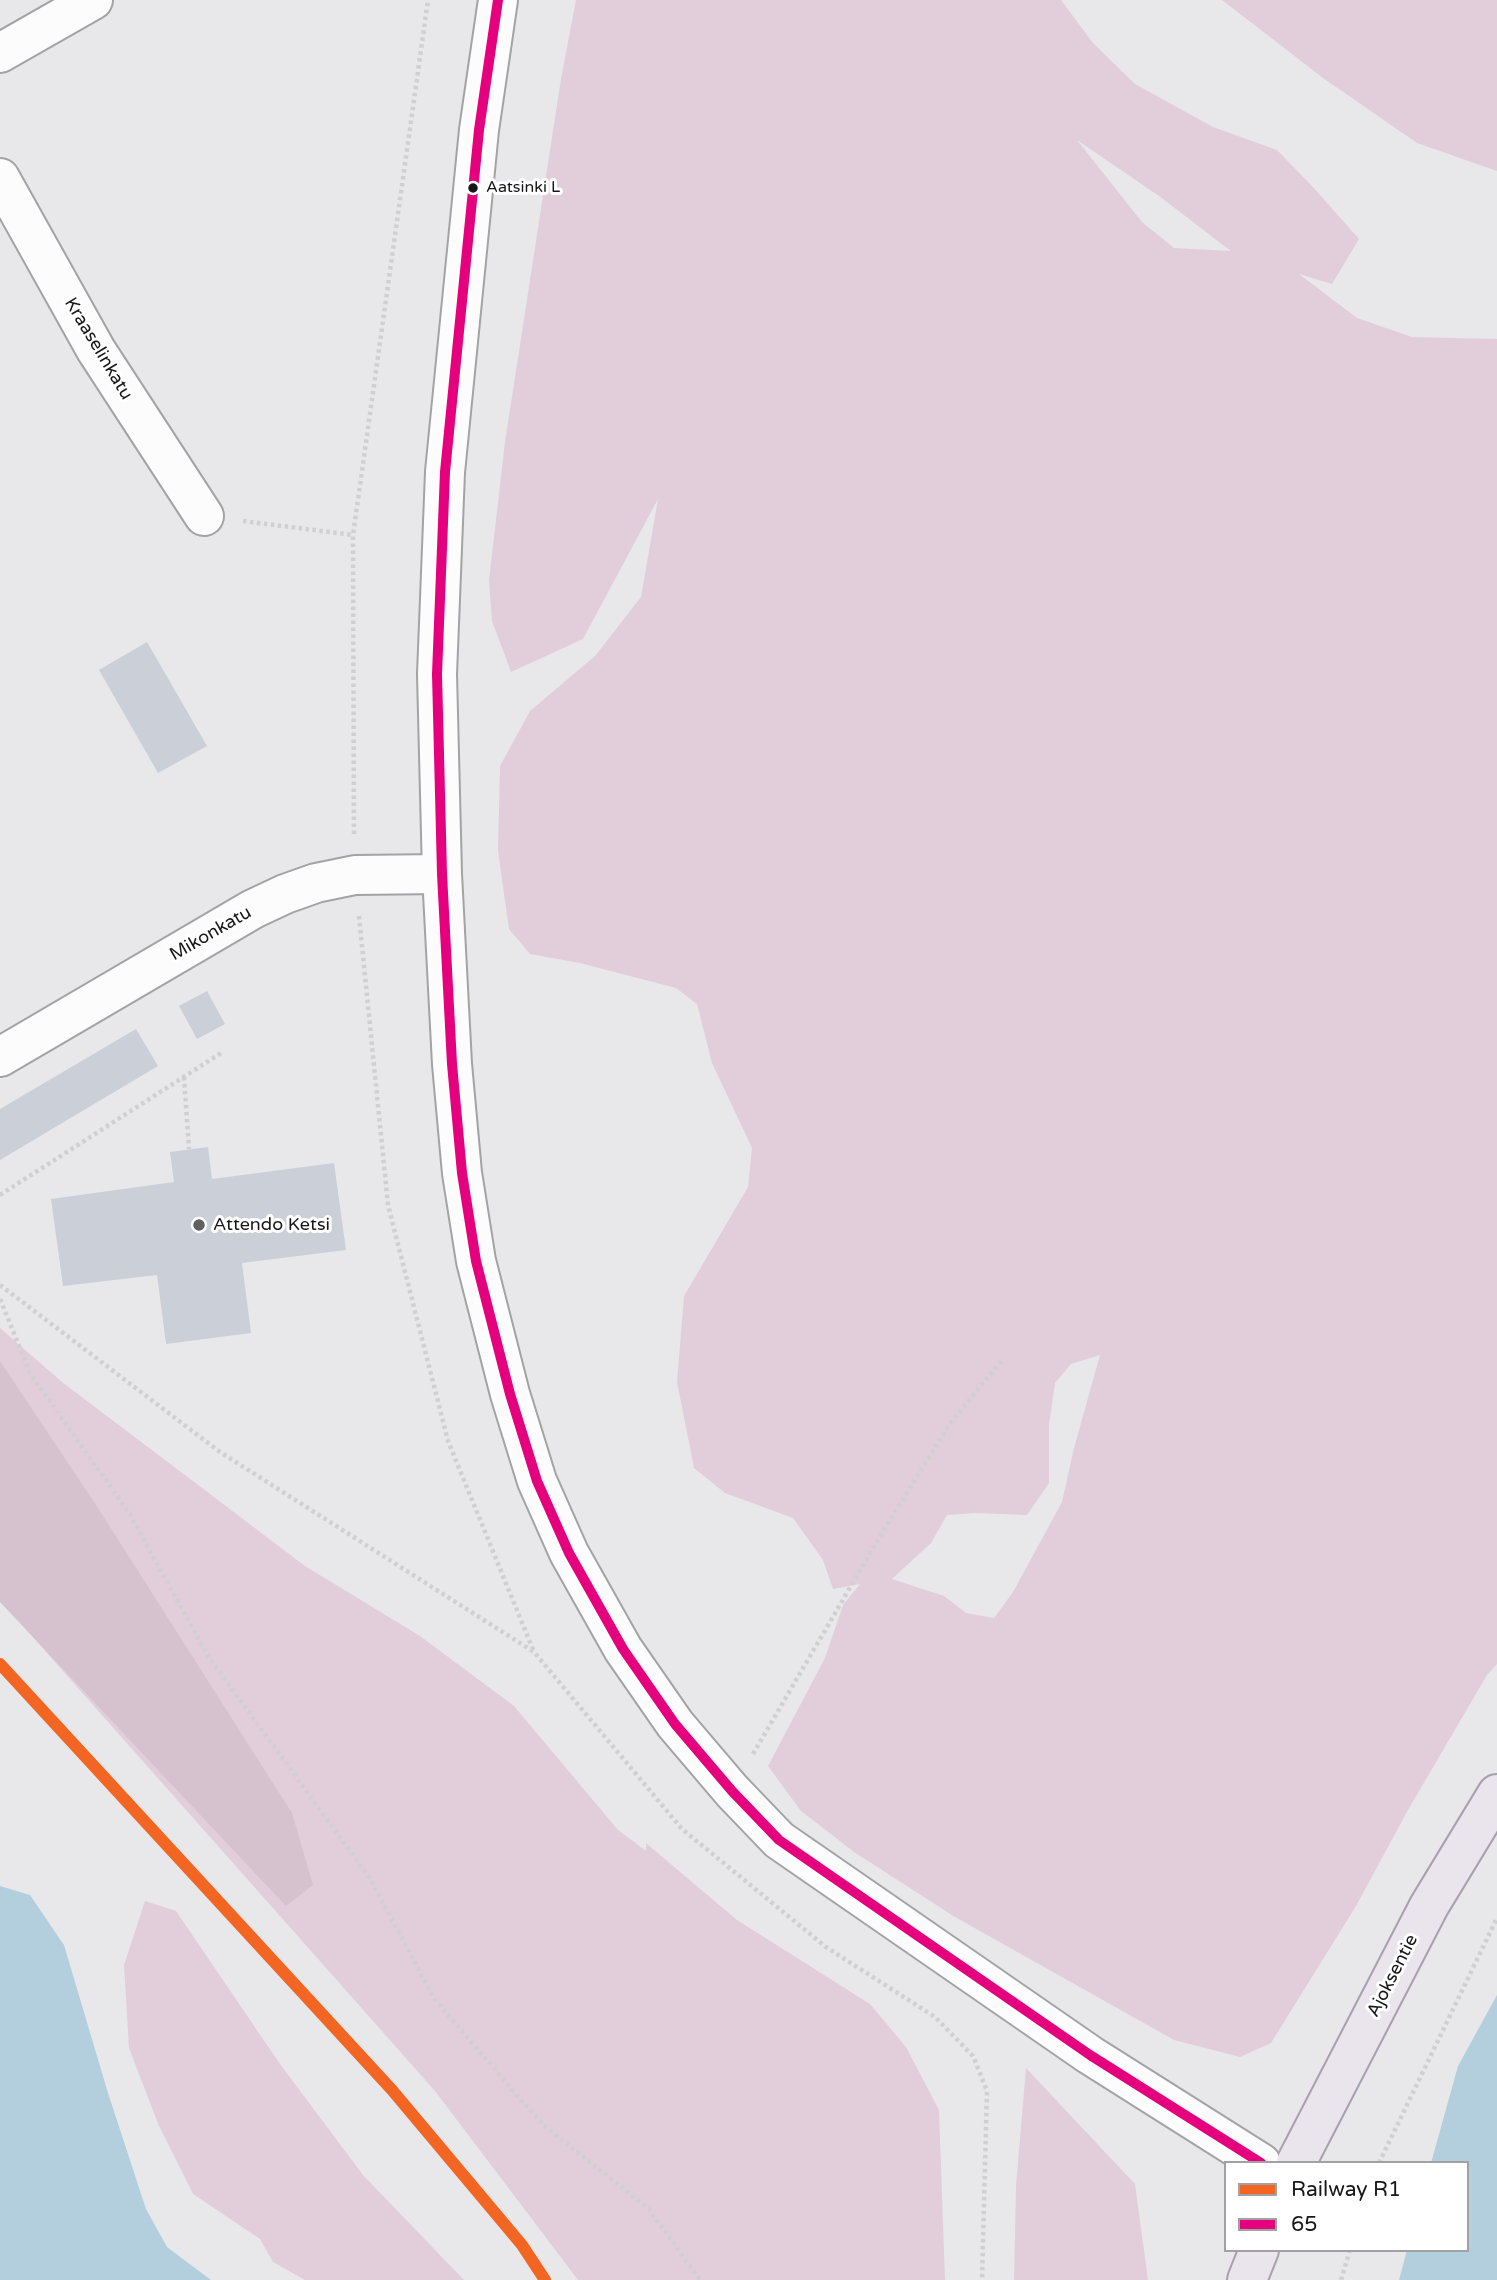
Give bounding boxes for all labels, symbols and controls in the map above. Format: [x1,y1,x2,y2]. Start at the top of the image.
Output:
place label: Aatsinki L [486,178,560,198]
marker: Aatsinki L [466,181,480,195]
street label: Kraaselinkatu [59,294,137,404]
street label: Mikonkatu [166,902,256,966]
place label: Attendo Ketsi [213,1214,330,1236]
marker: Attendo Ketsi [191,1217,207,1233]
street label: Ajoksentie [1363,1931,1423,2021]
legend [1224,2161,1469,2252]
text: Railway R1 [1291,2177,1401,2202]
text: 65 [1291,2212,1317,2237]

